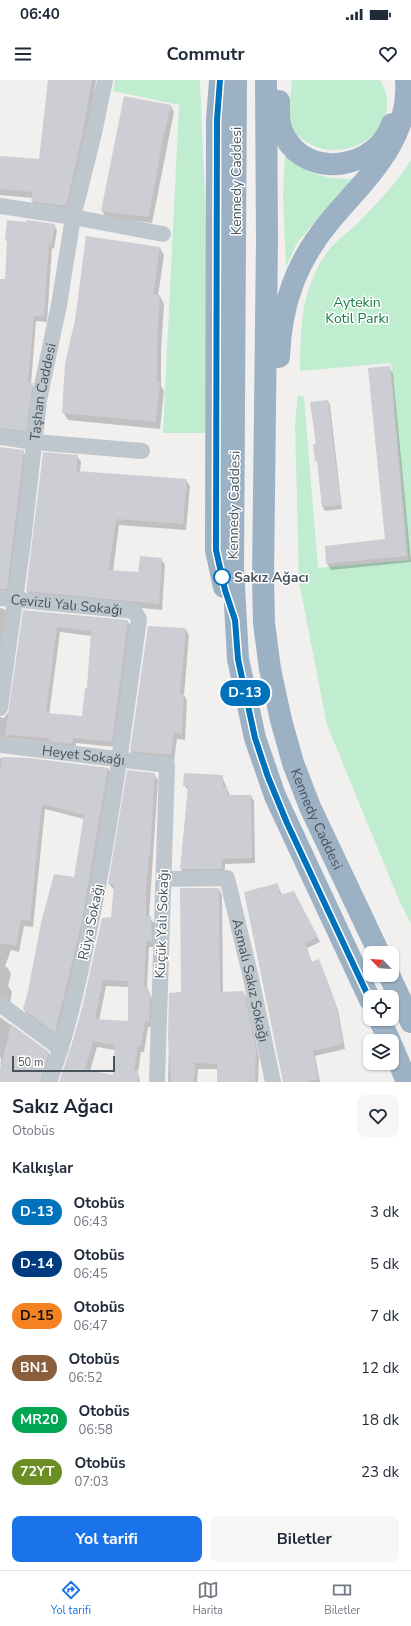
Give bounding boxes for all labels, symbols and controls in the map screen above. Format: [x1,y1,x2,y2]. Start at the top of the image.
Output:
text: 06:40 [20,4,60,24]
text: Commutr [167,42,244,66]
icon: menu [12,43,34,65]
icon: heart [377,43,399,65]
street label: Kennedy Caddesi [227,127,246,235]
park label: Aytekin Kotil Parkı [325,293,389,328]
street label: Taşhan Caddesi [25,341,60,442]
street label: Kennedy Caddesi [224,450,244,560]
marker: Sakız Ağacı [213,568,231,586]
place label: Sakız Ağacı [234,568,309,587]
street label: Cevizli Yalı Sokağı [10,590,123,619]
line badge: D-13 [217,680,273,706]
text: D-13 [228,683,262,702]
street label: Heyet Sokağı [41,741,126,769]
street label: Kennedy Caddesi [286,766,348,873]
street label: Küçük Yalı Sokağı [151,869,173,979]
street label: Rüya Sokağı [74,882,108,962]
street label: Asmalı Sakız Sokağı [228,917,274,1044]
north arrow [363,946,399,982]
map controls [363,946,399,1070]
button: locate [363,990,399,1026]
button: layers [363,1034,399,1070]
scale bar [12,1054,115,1073]
text: 50 m [18,1055,43,1070]
text: Sakız Ağacı [12,1094,113,1120]
button: heart [357,1095,399,1137]
text: Otobüs [12,1122,55,1140]
text: Kalkışlar [12,1158,73,1178]
text: Otobüs [74,1193,125,1213]
text: D-13 [20,1202,54,1221]
text: 3 dk [370,1202,399,1222]
text: 06:43 [74,1213,108,1231]
text: Otobüs [74,1245,125,1265]
text: D-14 [20,1254,54,1273]
text: 5 dk [370,1254,399,1274]
text: 06:45 [74,1265,108,1283]
text: Otobüs [74,1297,125,1317]
text: D-15 [20,1306,54,1325]
text: 7 dk [370,1306,399,1326]
text: 06:47 [74,1317,108,1335]
text: Otobüs [69,1349,120,1369]
text: BN1 [20,1358,49,1377]
text: 12 dk [361,1358,399,1378]
text: 06:52 [69,1369,103,1387]
text: Otobüs [79,1401,130,1421]
text: MR20 [20,1410,59,1429]
text: 18 dk [361,1410,399,1430]
text: 06:58 [79,1421,113,1439]
text: Otobüs [74,1453,126,1473]
text: 72YT [20,1462,54,1481]
text: 23 dk [361,1462,399,1482]
text: 07:03 [74,1473,109,1491]
button: Yol tarifi [12,1516,202,1562]
button: Biletler [210,1516,399,1562]
tab: Yol tarifi [51,1579,91,1618]
tab: Harita [193,1579,223,1618]
tab: Biletler [324,1579,360,1618]

